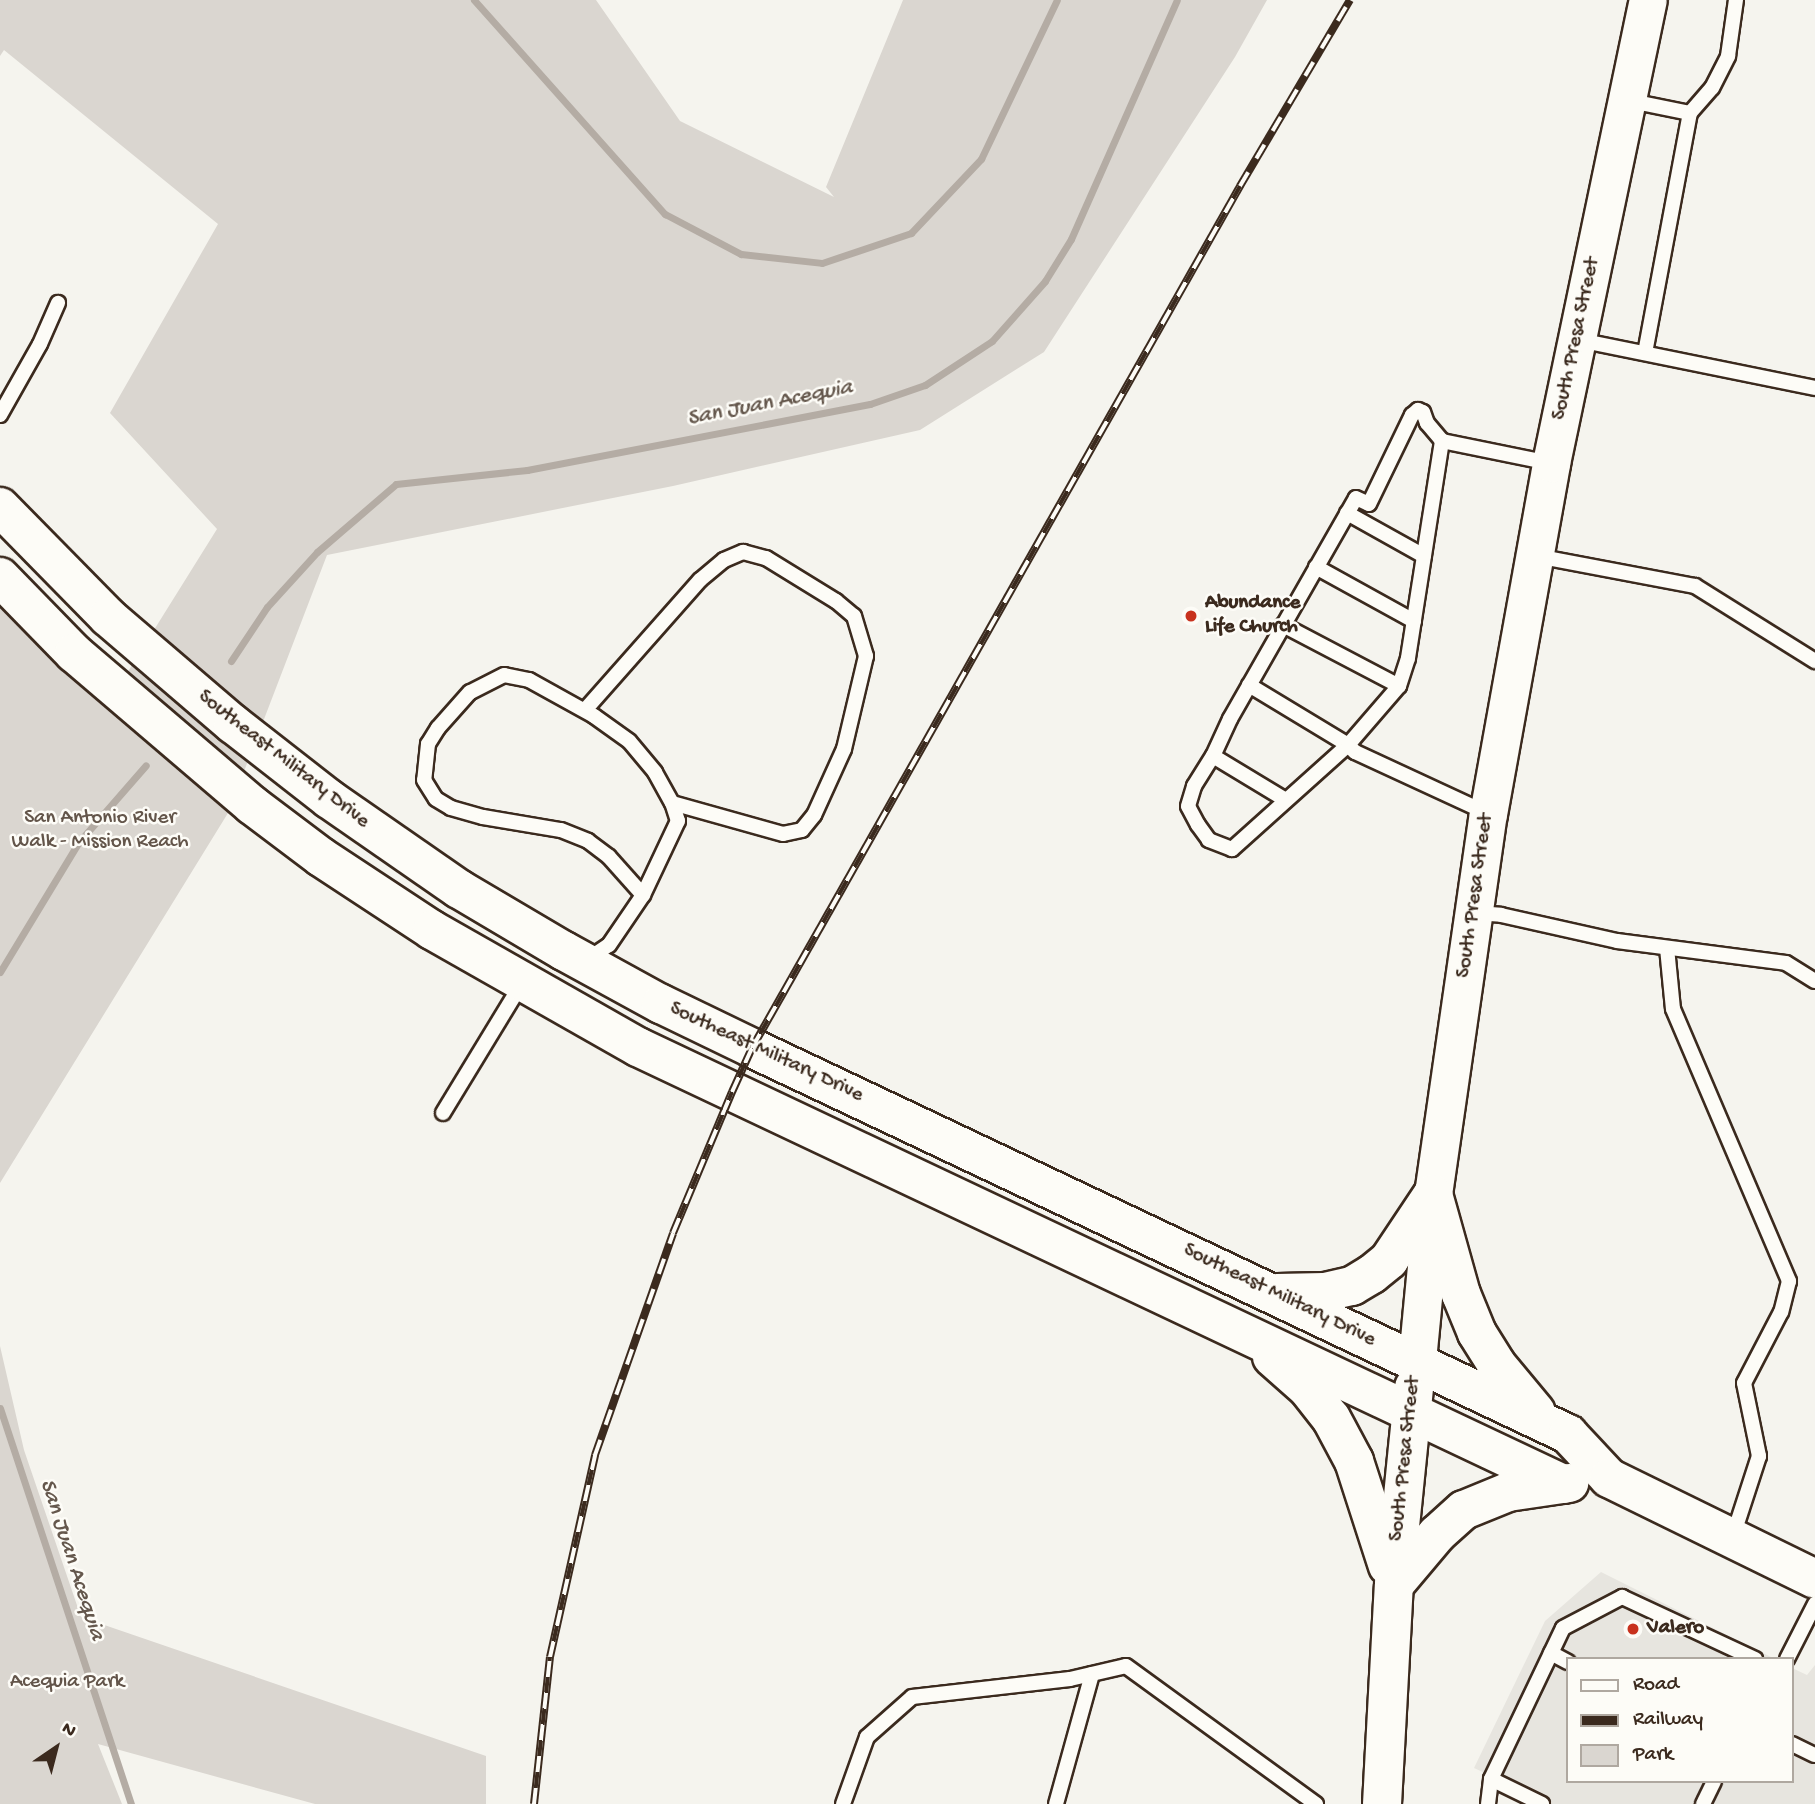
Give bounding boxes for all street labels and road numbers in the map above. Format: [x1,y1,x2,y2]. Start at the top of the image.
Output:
street label: South Presa Street [1547,255,1607,423]
street label: Southeast Military Drive [192,685,374,835]
street label: South Presa Street [1452,812,1500,980]
street label: Southeast Military Drive [665,997,867,1109]
street label: Southeast Military Drive [1179,1238,1379,1354]
street label: South Presa Street [1385,1375,1427,1543]

